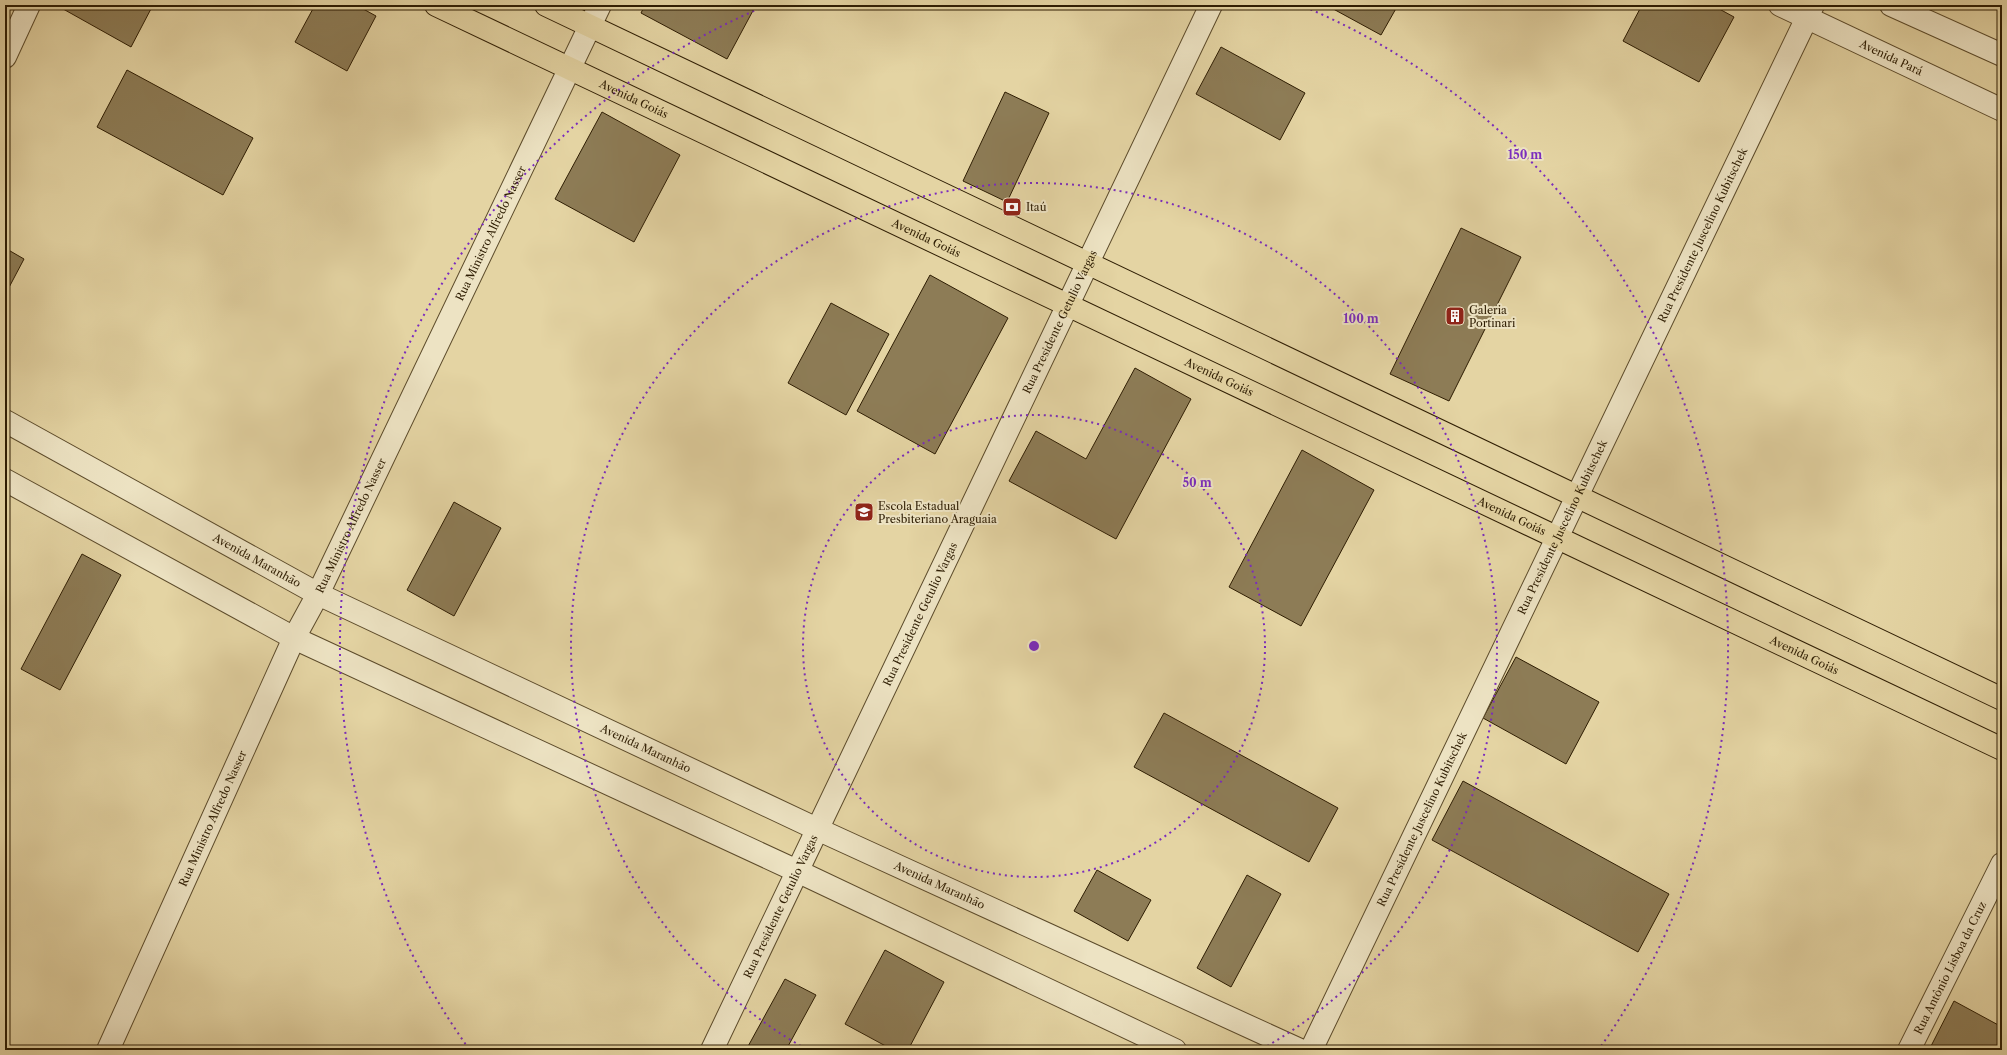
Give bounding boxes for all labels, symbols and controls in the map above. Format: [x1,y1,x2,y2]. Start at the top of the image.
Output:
street label: Avenida Pará [1856,36,1925,79]
street label: Avenida Goiás [596,76,671,121]
street label: Rua Presidente Juscelino Kubitschek [1655,145,1751,325]
text: 150 m [1508,147,1542,162]
street label: Rua Ministro Alfredo Nasser [452,163,529,303]
bank icon: Itaú [1001,196,1023,218]
place label: Itaú [1026,200,1047,214]
street label: Avenida Goiás [889,215,963,260]
street label: Rua Presidente Getulio Vargas [1019,247,1100,396]
place label: Galeria Portinari [1469,303,1516,330]
building icon: Galeria Portinari [1444,305,1466,327]
text: 100 m [1343,311,1379,326]
street label: Avenida Goiás [1182,354,1256,399]
street label: Rua Presidente Juscelino Kubitschek [1514,437,1610,617]
street label: Rua Ministro Alfredo Nasser [312,456,389,595]
text: 50 m [1182,475,1212,490]
street label: Avenida Goiás [1474,493,1549,538]
place label: Escola Estadual Presbiteriano Araguaia [878,499,997,526]
school or university icon: Escola Estadual Presbiteriano Araguaia [853,501,875,523]
street label: Avenida Maranhão [210,530,304,590]
street label: Rua Presidente Getulio Vargas [880,540,960,688]
street label: Avenida Goiás [1767,632,1841,678]
centre of rings [1027,639,1041,653]
street label: Avenida Maranhão [597,721,694,776]
street label: Rua Presidente Juscelino Kubitschek [1374,729,1470,909]
street label: Rua Ministro Alfredo Nasser [176,748,249,889]
street label: Rua Presidente Getulio Vargas [740,832,821,981]
street label: Avenida Maranhão [891,858,987,912]
street label: Rua Antônio Lisboa da Cruz [1911,899,1989,1037]

